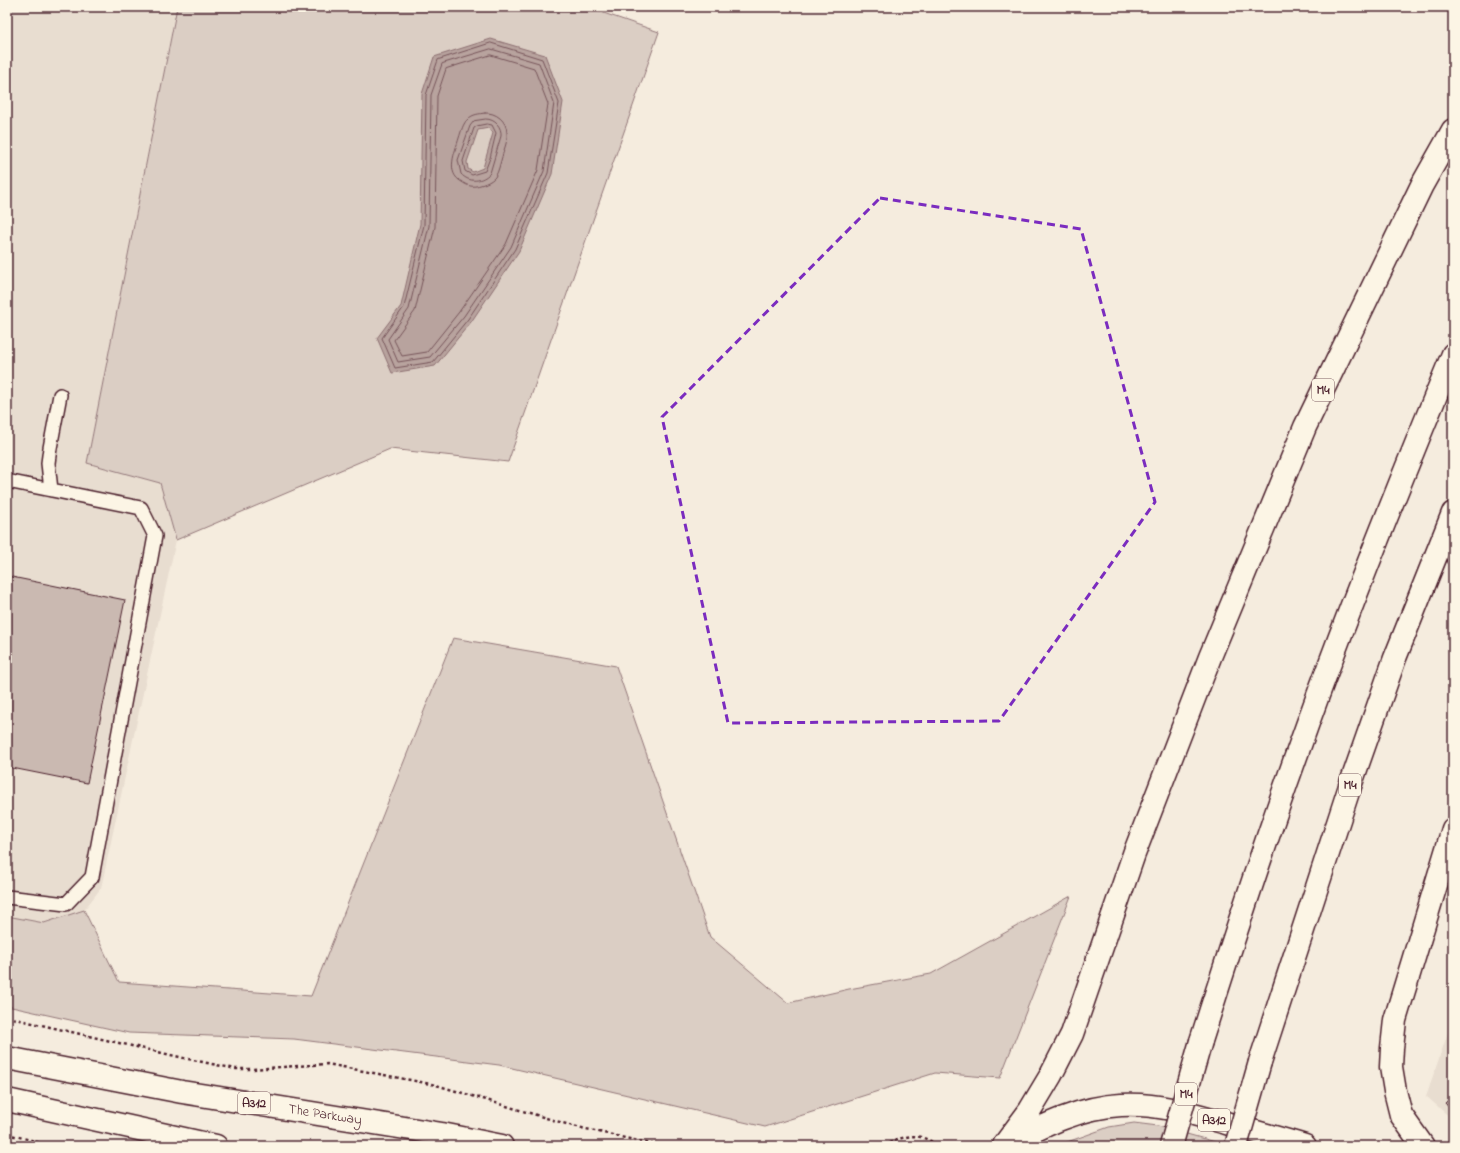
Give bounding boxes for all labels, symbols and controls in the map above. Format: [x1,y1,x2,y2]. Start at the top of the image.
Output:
road number: M4 [1312,379,1334,401]
road number: M4 [1339,774,1361,796]
road number: M4 [1175,1083,1197,1105]
road number: A312 [238,1092,270,1114]
street label: The Parkway [287,1099,364,1132]
road number: A312 [1198,1109,1230,1131]

